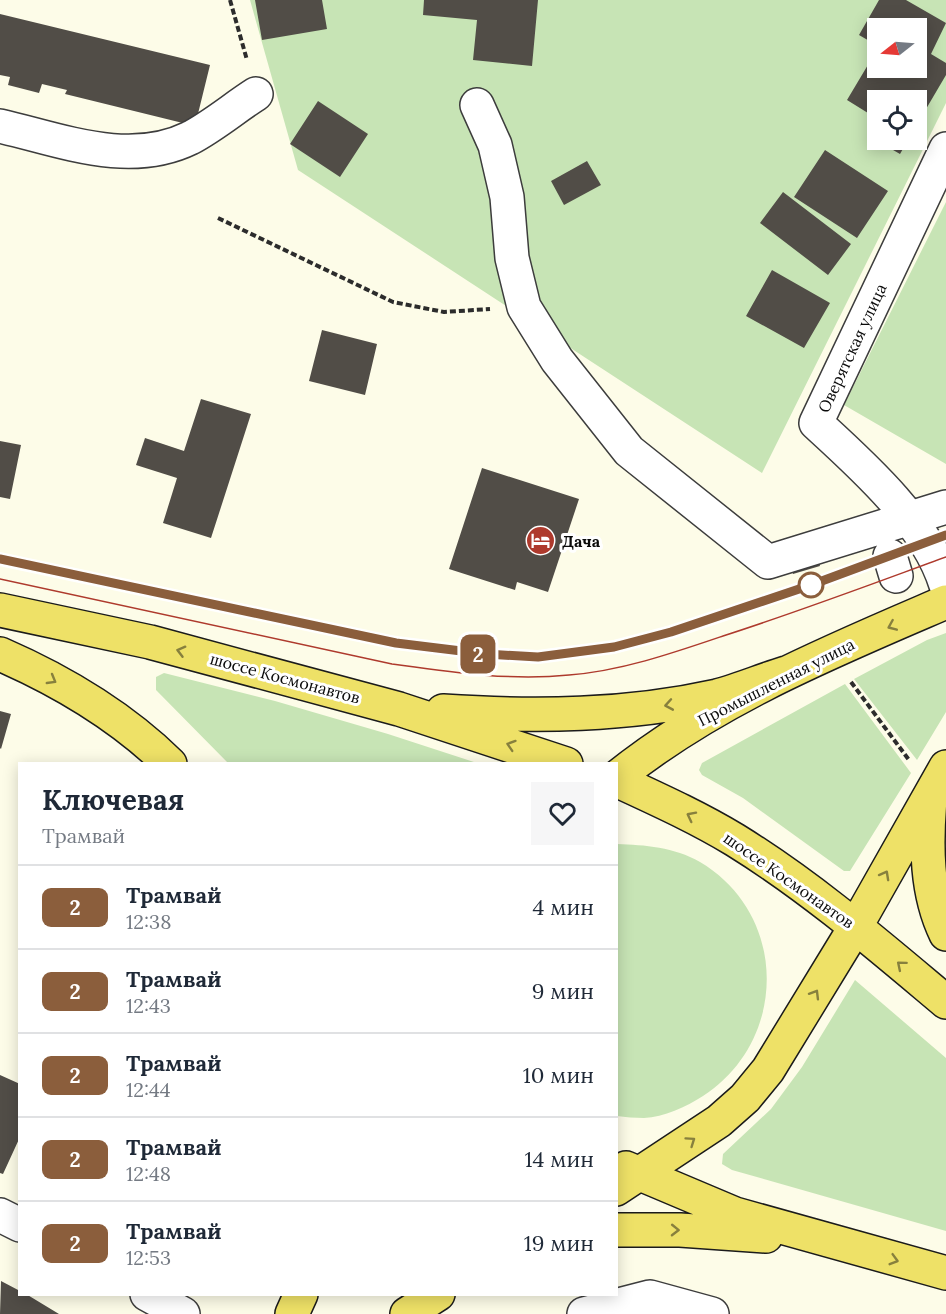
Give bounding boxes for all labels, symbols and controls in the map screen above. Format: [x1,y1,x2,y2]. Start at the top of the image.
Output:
north arrow [867,18,927,78]
map controls [867,18,927,150]
button: locate [867,90,927,150]
street label: Оверятская улица [813,280,891,416]
hotel icon: Дача [525,525,557,557]
place label: Дача [562,531,601,551]
unlabelled marker [798,572,824,598]
one-way arrow [888,618,899,630]
line badge: 2 [458,634,498,674]
street label: Промышленная улица [694,634,858,730]
text: 2 [472,641,484,668]
one-way arrow [176,645,186,658]
street label: шоссе Космонавтов [208,648,362,708]
one-way arrow [46,673,56,684]
one-way arrow [665,698,675,711]
one-way arrow [506,740,517,752]
text: Ключевая [42,782,184,818]
button: heart [531,782,594,845]
one-way arrow [687,812,698,823]
text: Трамвай [42,823,125,848]
street label: шоссе Космонавтов [720,828,858,932]
one-way arrow [878,871,889,881]
text: Трамвай [126,881,221,909]
text: 4 мин [533,893,594,921]
text: 2 [69,894,81,921]
text: 12:38 [126,909,171,934]
one-way arrow [897,961,908,972]
text: Трамвай [126,965,221,993]
text: 9 мин [532,977,594,1005]
text: 2 [69,978,81,1005]
one-way arrow [807,990,819,1000]
text: 12:43 [126,993,171,1018]
text: Трамвай [126,1049,221,1077]
text: 10 мин [523,1061,594,1089]
text: 2 [69,1062,81,1089]
text: 12:44 [126,1077,171,1102]
text: Трамвай [126,1133,221,1161]
one-way arrow [684,1137,695,1148]
text: 14 мин [525,1145,594,1173]
text: 2 [69,1146,81,1173]
text: 12:48 [126,1161,171,1186]
text: Трамвай [126,1217,221,1245]
one-way arrow [670,1224,679,1237]
text: 19 мин [524,1229,594,1257]
text: 2 [69,1230,81,1257]
text: 12:53 [126,1245,171,1270]
one-way arrow [888,1253,899,1265]

